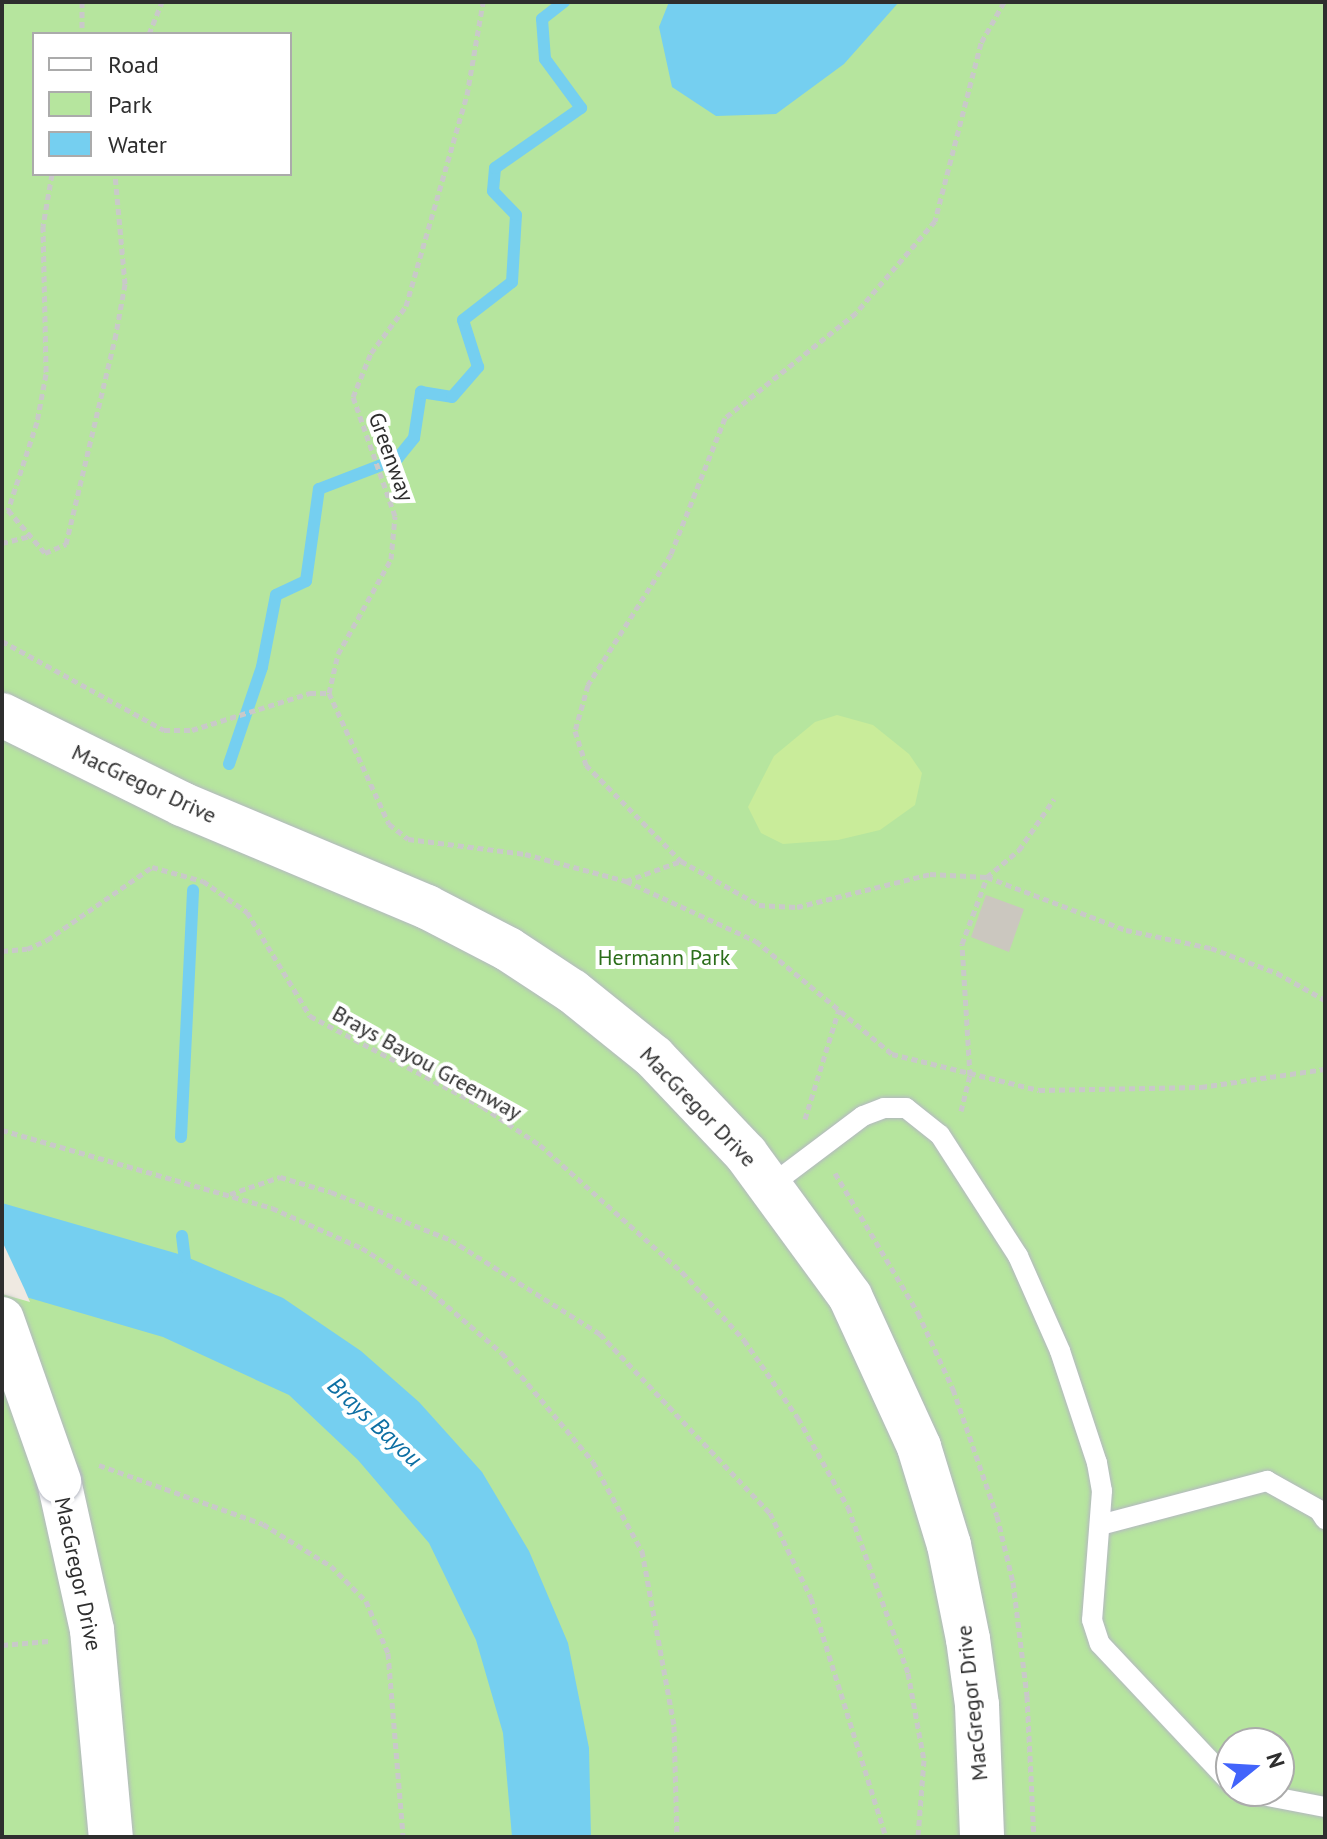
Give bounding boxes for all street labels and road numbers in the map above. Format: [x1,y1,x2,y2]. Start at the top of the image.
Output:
street label: Greenway [363,409,419,505]
street label: MacGregor Drive [68,739,220,829]
street label: Brays Bayou Greenway [328,1000,526,1126]
street label: MacGregor Drive [634,1042,762,1172]
street label: MacGregor Drive [49,1495,107,1653]
street label: MacGregor Drive [951,1624,993,1782]

